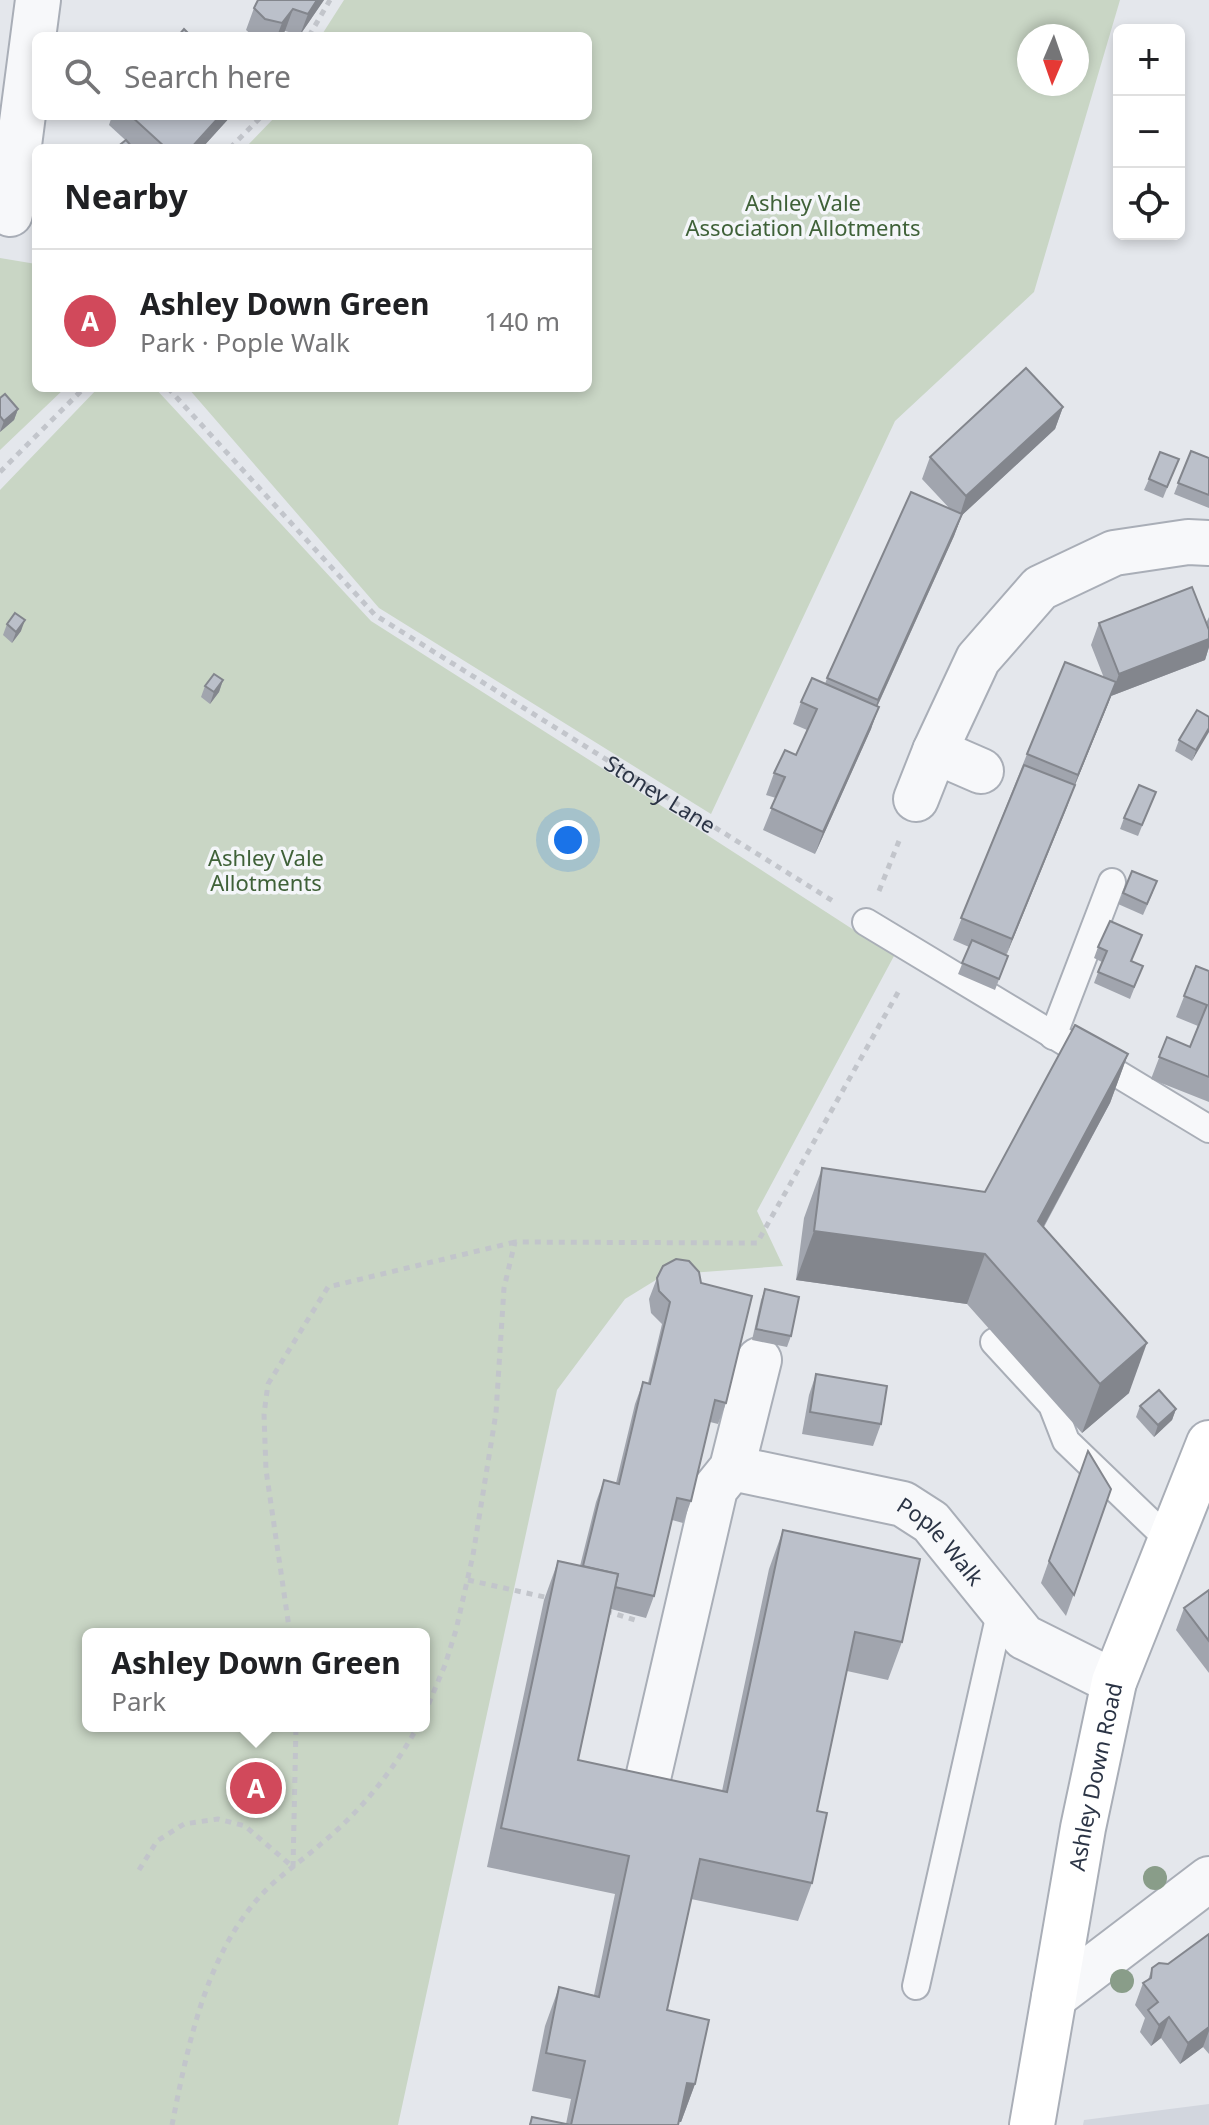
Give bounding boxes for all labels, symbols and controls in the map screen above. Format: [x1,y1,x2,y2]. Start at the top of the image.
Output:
north arrow [1017,24,1089,96]
map controls [1113,24,1185,240]
button: + [1113,24,1185,96]
search box [32,32,592,120]
icon: search [60,54,104,98]
text: Search here [124,56,291,97]
button: − [1113,96,1185,168]
button: locate [1113,168,1185,240]
text: Nearby [64,173,188,219]
park label: Ashley Vale Association Allotments [686,187,920,242]
text: Ashley Down Green [140,283,429,324]
text: A [81,303,99,339]
text: 140 m [484,303,560,339]
text: Park · Pople Walk [140,324,350,360]
street label: Stoney Lane [599,747,722,839]
your location [548,820,588,860]
park label: Ashley Vale Allotments [208,842,324,897]
street label: Pople Walk [892,1489,991,1591]
popup [82,1628,430,1732]
text: Ashley Down Green [111,1642,401,1683]
street label: Ashley Down Road [1061,1680,1128,1873]
text: Park [111,1683,166,1719]
pin: A [230,1758,282,1818]

